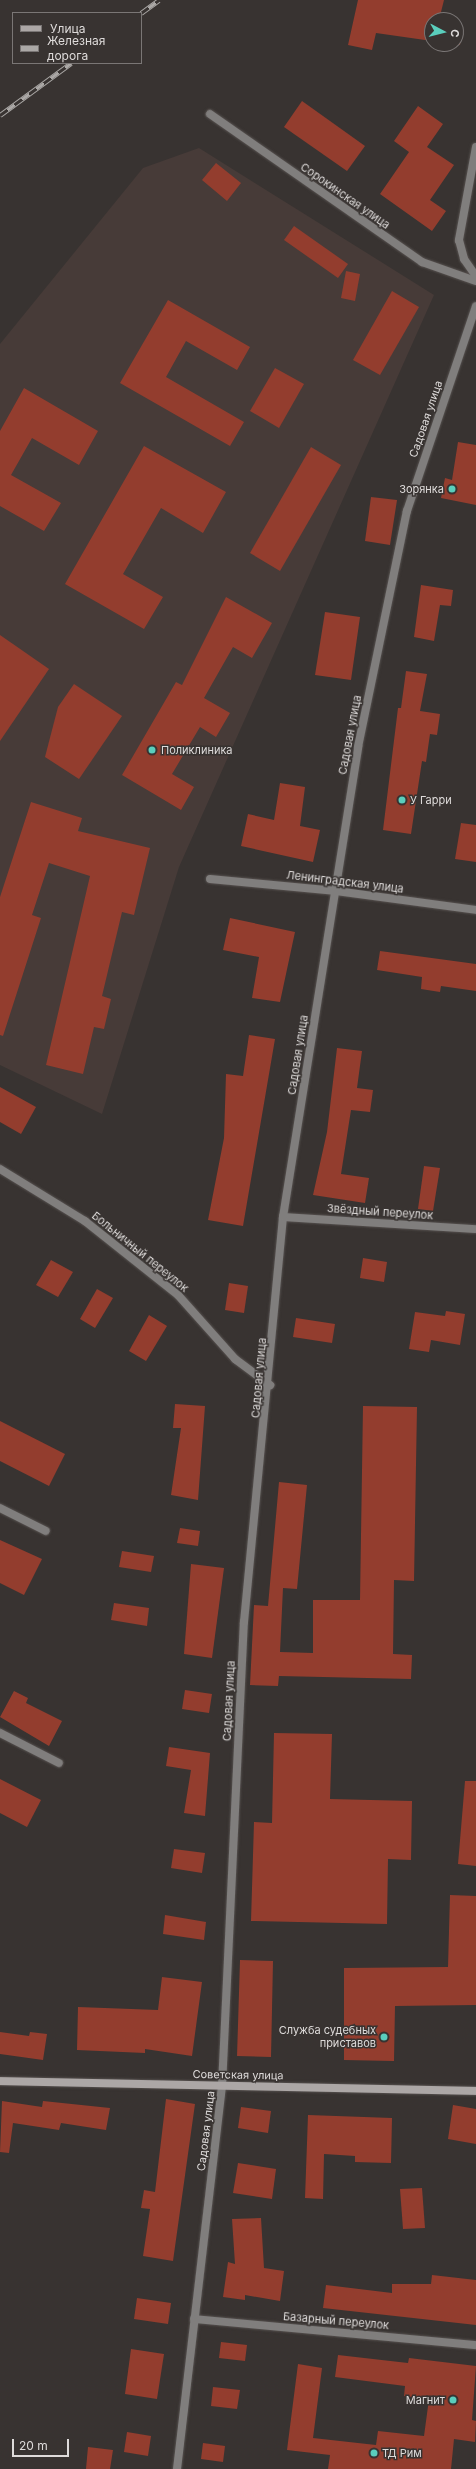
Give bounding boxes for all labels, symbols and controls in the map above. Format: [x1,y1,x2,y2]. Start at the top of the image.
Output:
legend [12,12,142,64]
north arrow [424,12,464,52]
text: Улица [50,21,85,36]
text: С [447,28,462,38]
text: Железная дорога [47,33,105,63]
street label: Сорокинская улица [298,160,392,232]
street label: Садовая улица [407,379,445,459]
place label: Зорянка [399,482,444,496]
marker: Зорянка [447,484,457,494]
street label: Садовая улица [336,694,364,776]
place label: Поликлиника [161,743,233,757]
marker: Поликлиника [146,744,158,756]
place label: У Гарри [410,793,452,807]
marker: У Гарри [397,795,407,805]
street label: Ленинградская улица [286,868,404,896]
street label: Садовая улица [285,1014,311,1096]
street label: Звёздный переулок [326,1202,434,1222]
street label: Больничный переулок [89,1209,191,1295]
street label: Садовая улица [249,1337,269,1419]
street label: Садовая улица [220,1660,238,1742]
place label: Служба судебных приставов [279,2024,376,2050]
marker: Служба судебных приставов [379,2032,389,2042]
street label: Советская улица [192,2068,284,2082]
street label: Садовая улица [195,2090,217,2172]
street label: Базарный переулок [283,2310,389,2332]
place label: Магнит [406,2393,445,2407]
marker: Магнит [448,2395,458,2405]
scale bar [14,2431,71,2457]
text: 20 m [19,2438,48,2453]
place label: ТД Рим [382,2446,422,2460]
marker: ТД Рим [369,2448,379,2458]

